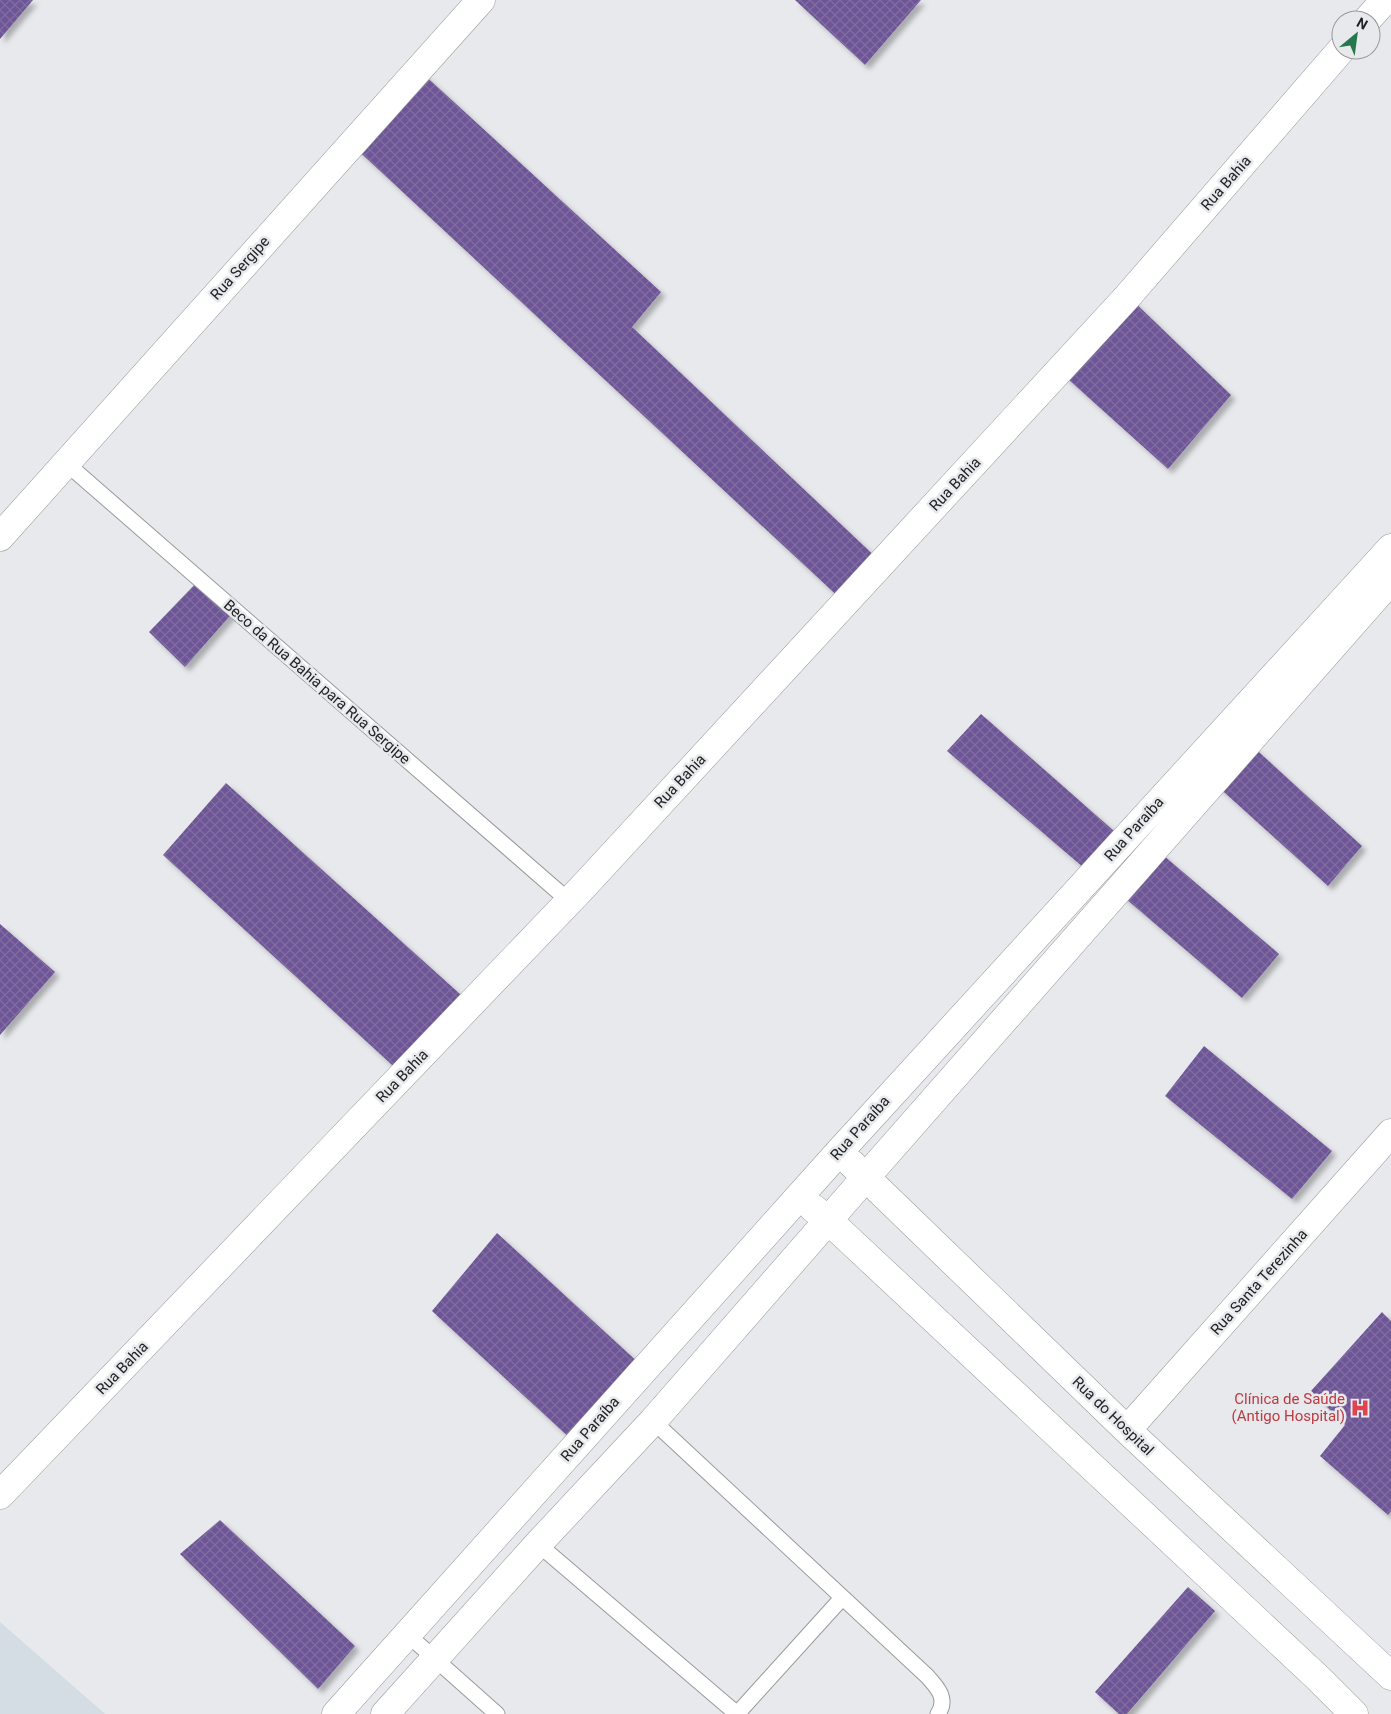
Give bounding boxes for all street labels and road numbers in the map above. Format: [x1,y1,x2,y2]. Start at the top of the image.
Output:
street label: Rua Bahia [1197,152,1255,214]
street label: Rua Sergipe [207,232,273,304]
street label: Rua Bahia [926,453,984,515]
street label: Beco da Rua Bahia para Rua Sergipe [220,596,414,768]
street label: Rua Bahia [651,750,709,812]
street label: Rua Paraíba [1100,793,1168,865]
street label: Rua Bahia [372,1046,432,1106]
street label: Rua Paraíba [826,1092,894,1164]
street label: Rua Santa Terezinha [1207,1225,1311,1339]
street label: Rua Bahia [92,1338,152,1398]
street label: Rua do Hospital [1069,1373,1157,1459]
street label: Rua Paraíba [557,1393,623,1465]

